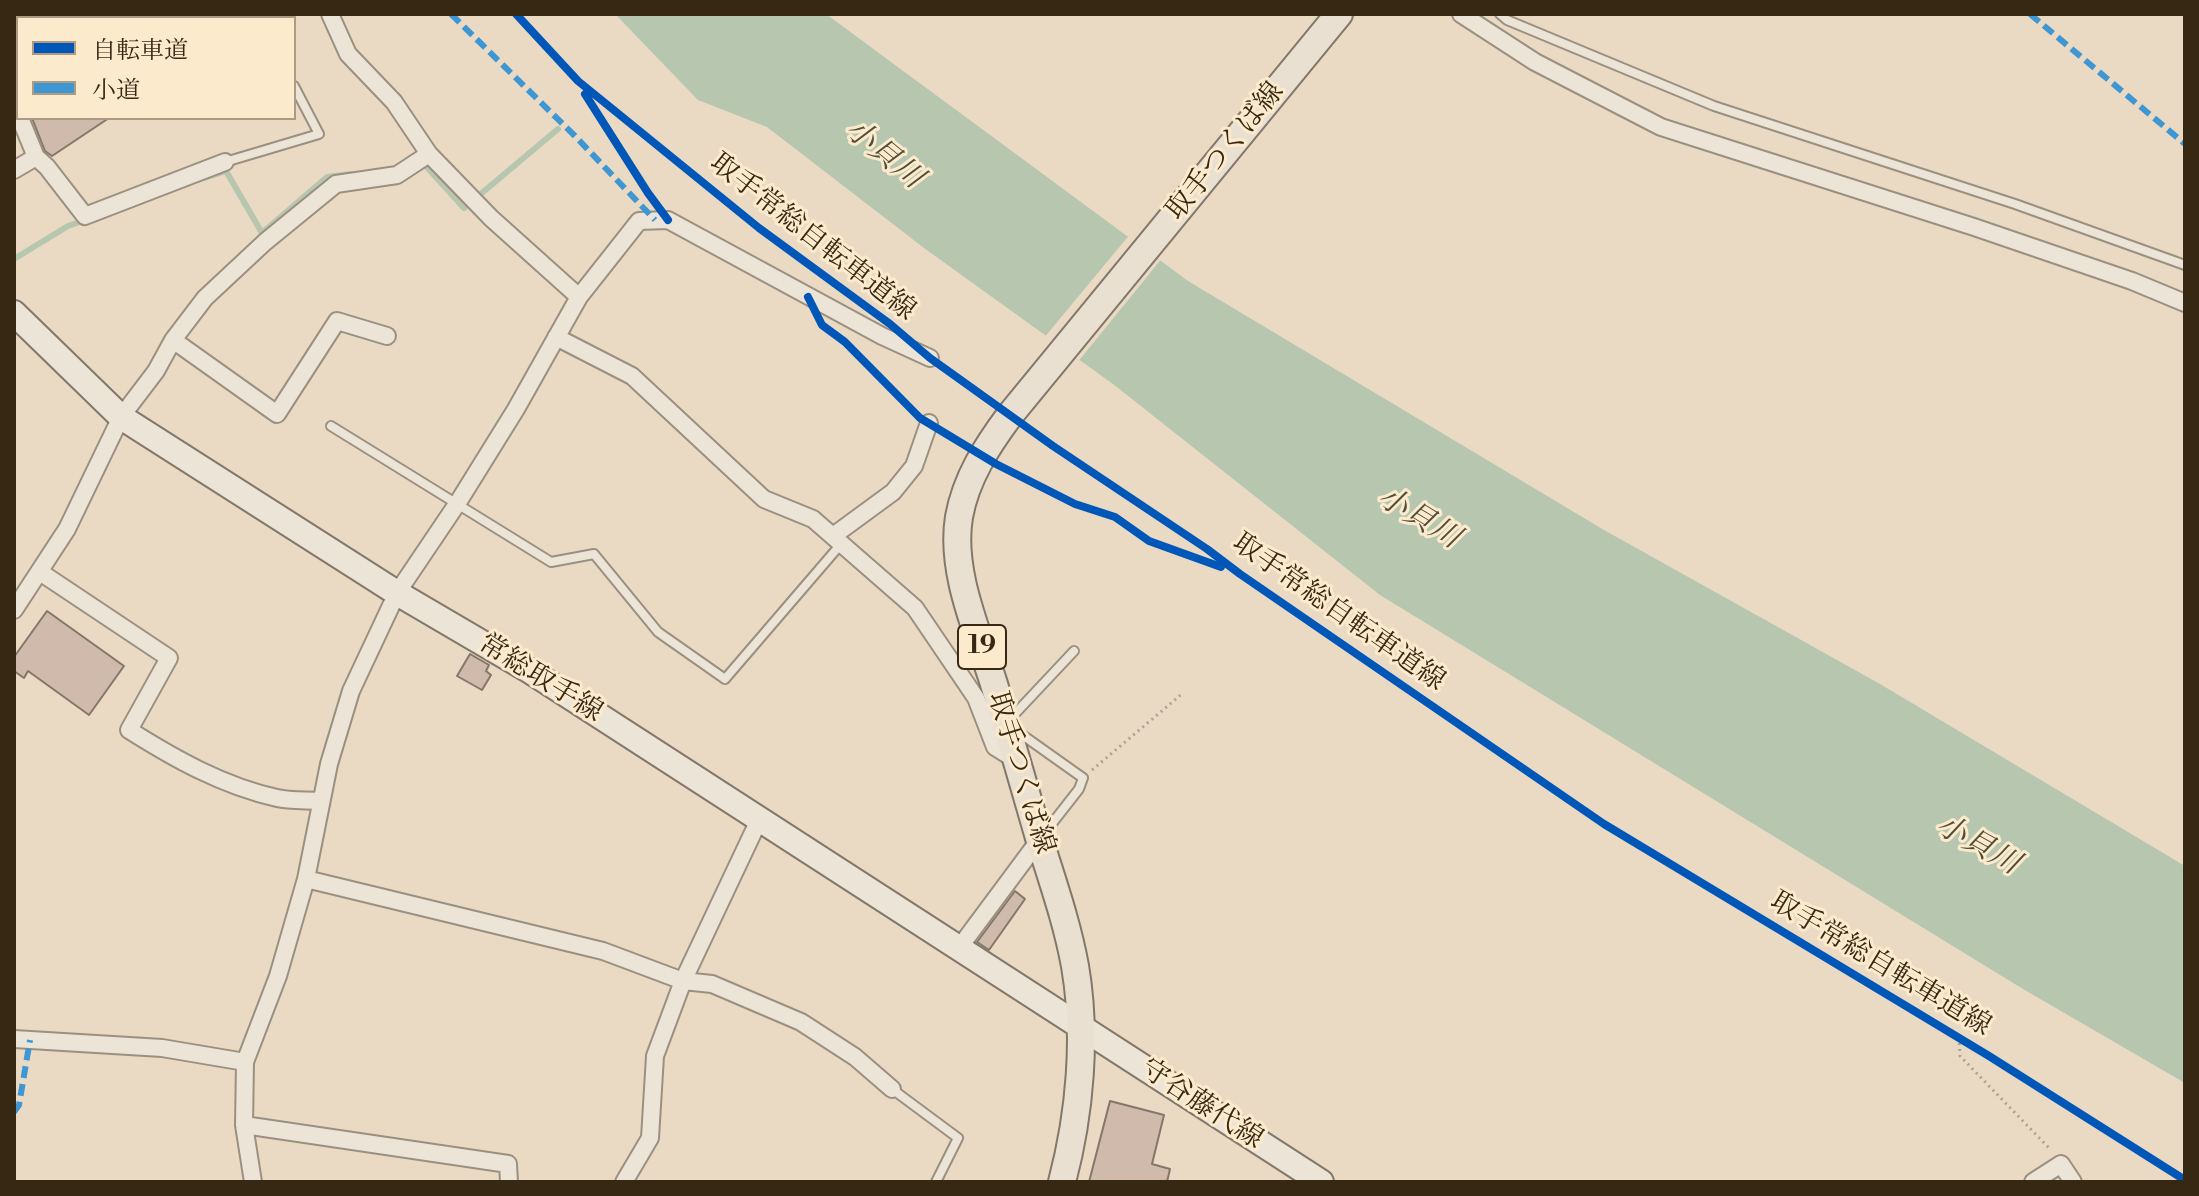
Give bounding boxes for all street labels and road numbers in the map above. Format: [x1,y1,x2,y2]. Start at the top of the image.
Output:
street label: 取手つくば線 [1160,76,1292,228]
street label: 取手常総自転車道線 [702,147,922,329]
street label: 取手常総自転車道線 [1225,527,1451,699]
road number: 19 [958,625,1006,669]
street label: 常総取手線 [472,628,608,730]
street label: 取手つくば線 [979,688,1061,858]
street label: 取手常総自転車道線 [1763,886,1997,1044]
street label: 守谷藤代線 [1133,1053,1269,1157]

